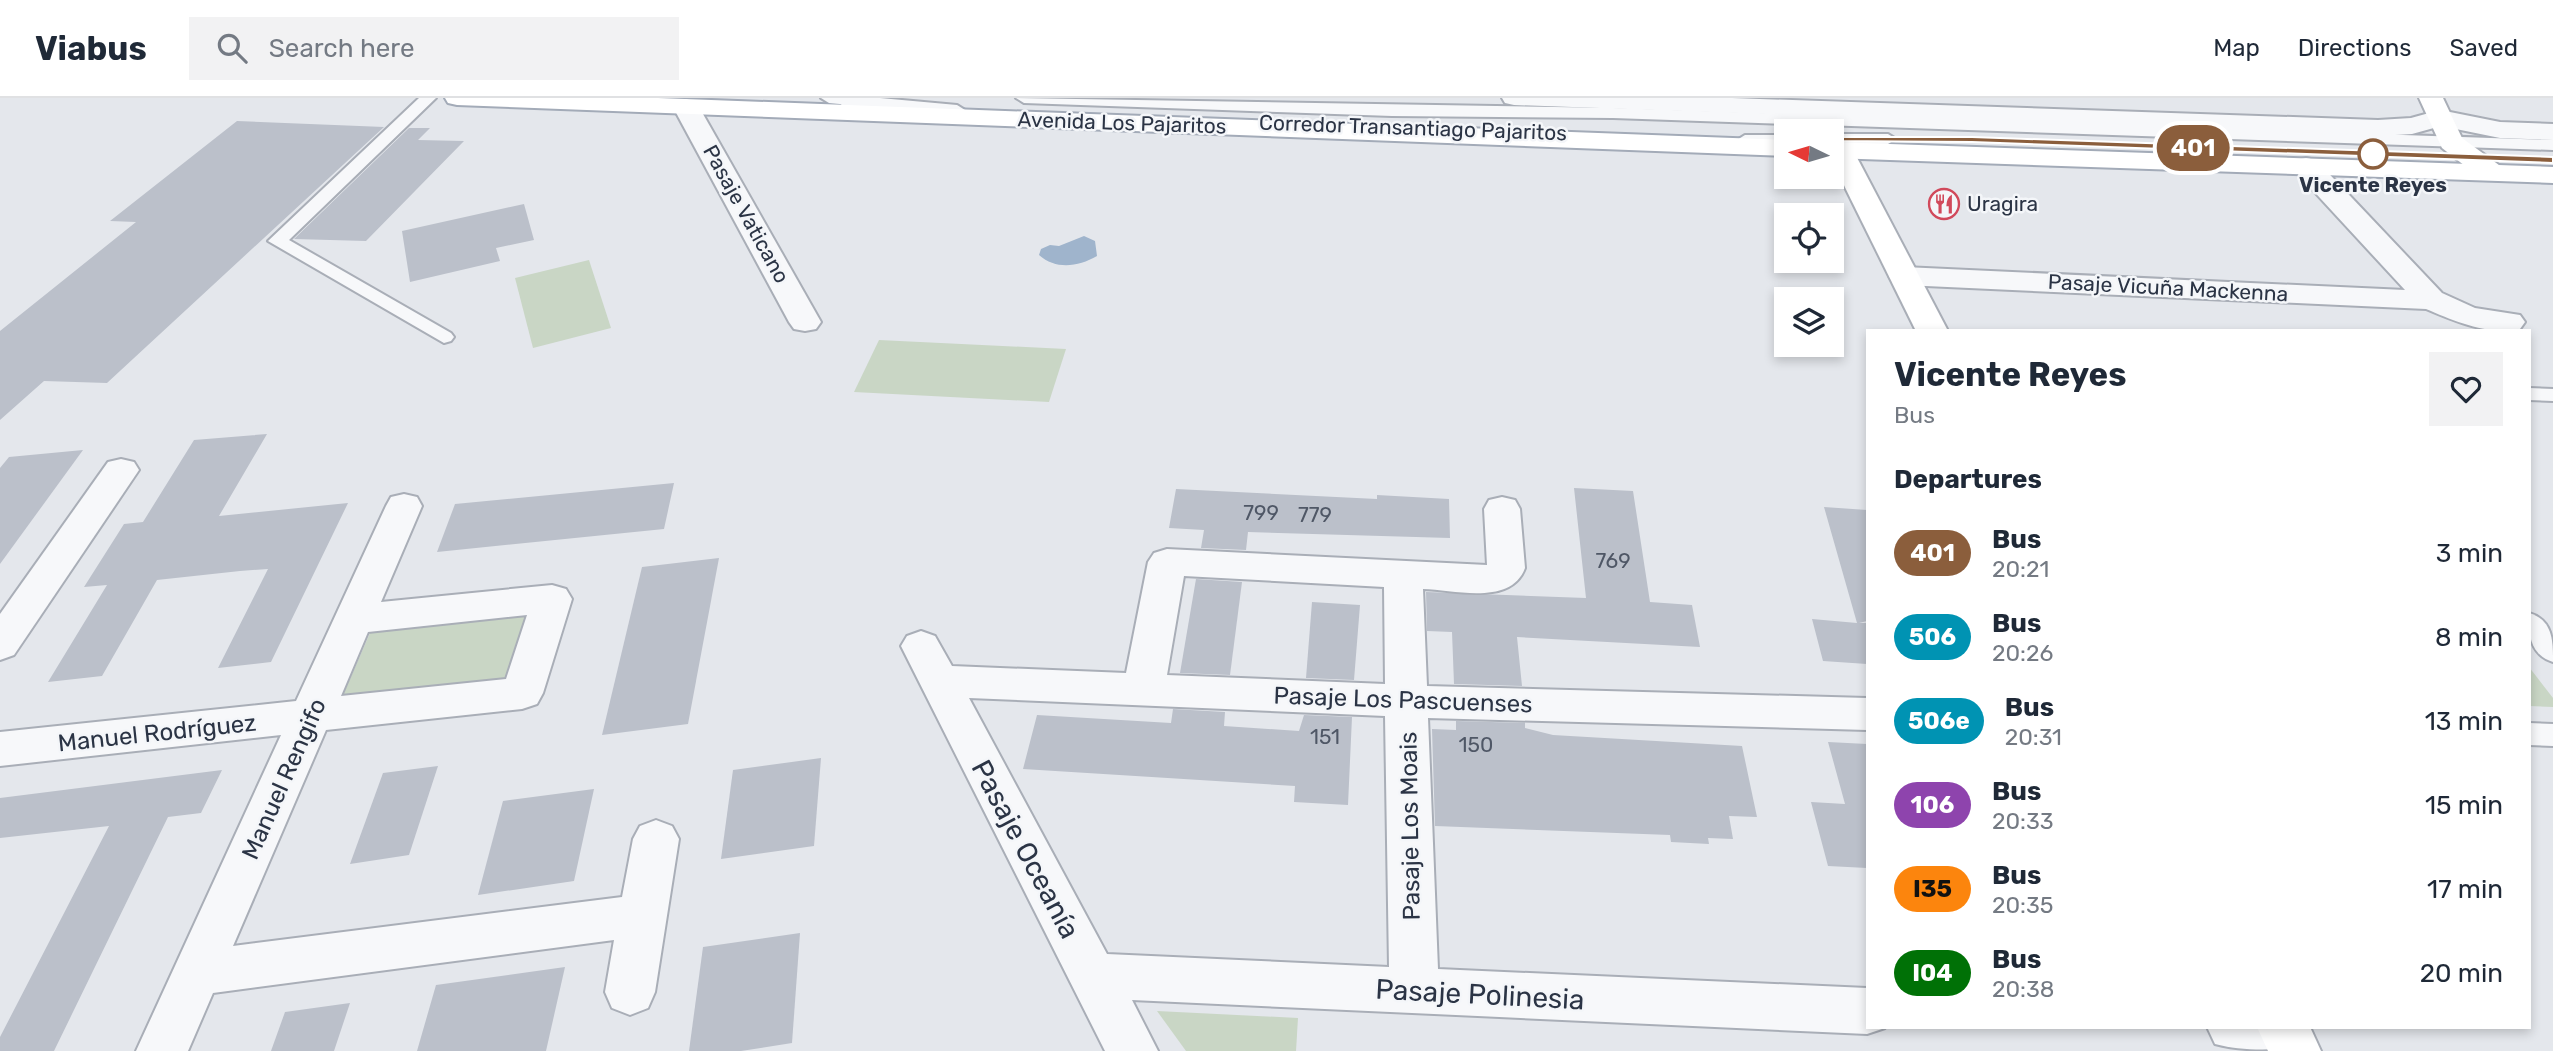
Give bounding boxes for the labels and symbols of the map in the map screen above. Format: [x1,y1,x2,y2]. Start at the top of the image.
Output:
street label: Avenida Los Pajaritos [1017,106,1227,139]
street label: Corredor Transantiago Pajaritos [1259,110,1568,145]
north arrow [1774,119,1844,189]
line badge: 401 [2153,125,2233,171]
marker: Vicente Reyes [2358,139,2388,169]
street label: Pasaje Vaticano [698,140,795,287]
place label: Vicente Reyes [2299,172,2447,197]
restaurant icon: Uragira [1927,187,1961,221]
place label: Uragira [1967,191,2038,216]
street label: Pasaje Vicuña Mackenna [2047,269,2289,306]
house number: 799 [1243,500,1279,525]
house number: 779 [1298,502,1332,527]
house number: 769 [1595,548,1631,573]
street label: Pasaje Los Pascuenses [1273,681,1533,719]
street label: Manuel Rengifo [236,694,332,864]
street label: Manuel Rodríguez [56,709,258,757]
house number: 151 [1310,724,1340,749]
street label: Pasaje Los Moais [1394,731,1426,921]
house number: 150 [1459,732,1493,757]
street label: Pasaje Oceanía [965,754,1087,944]
street label: Pasaje Polinesia [1375,973,1585,1016]

